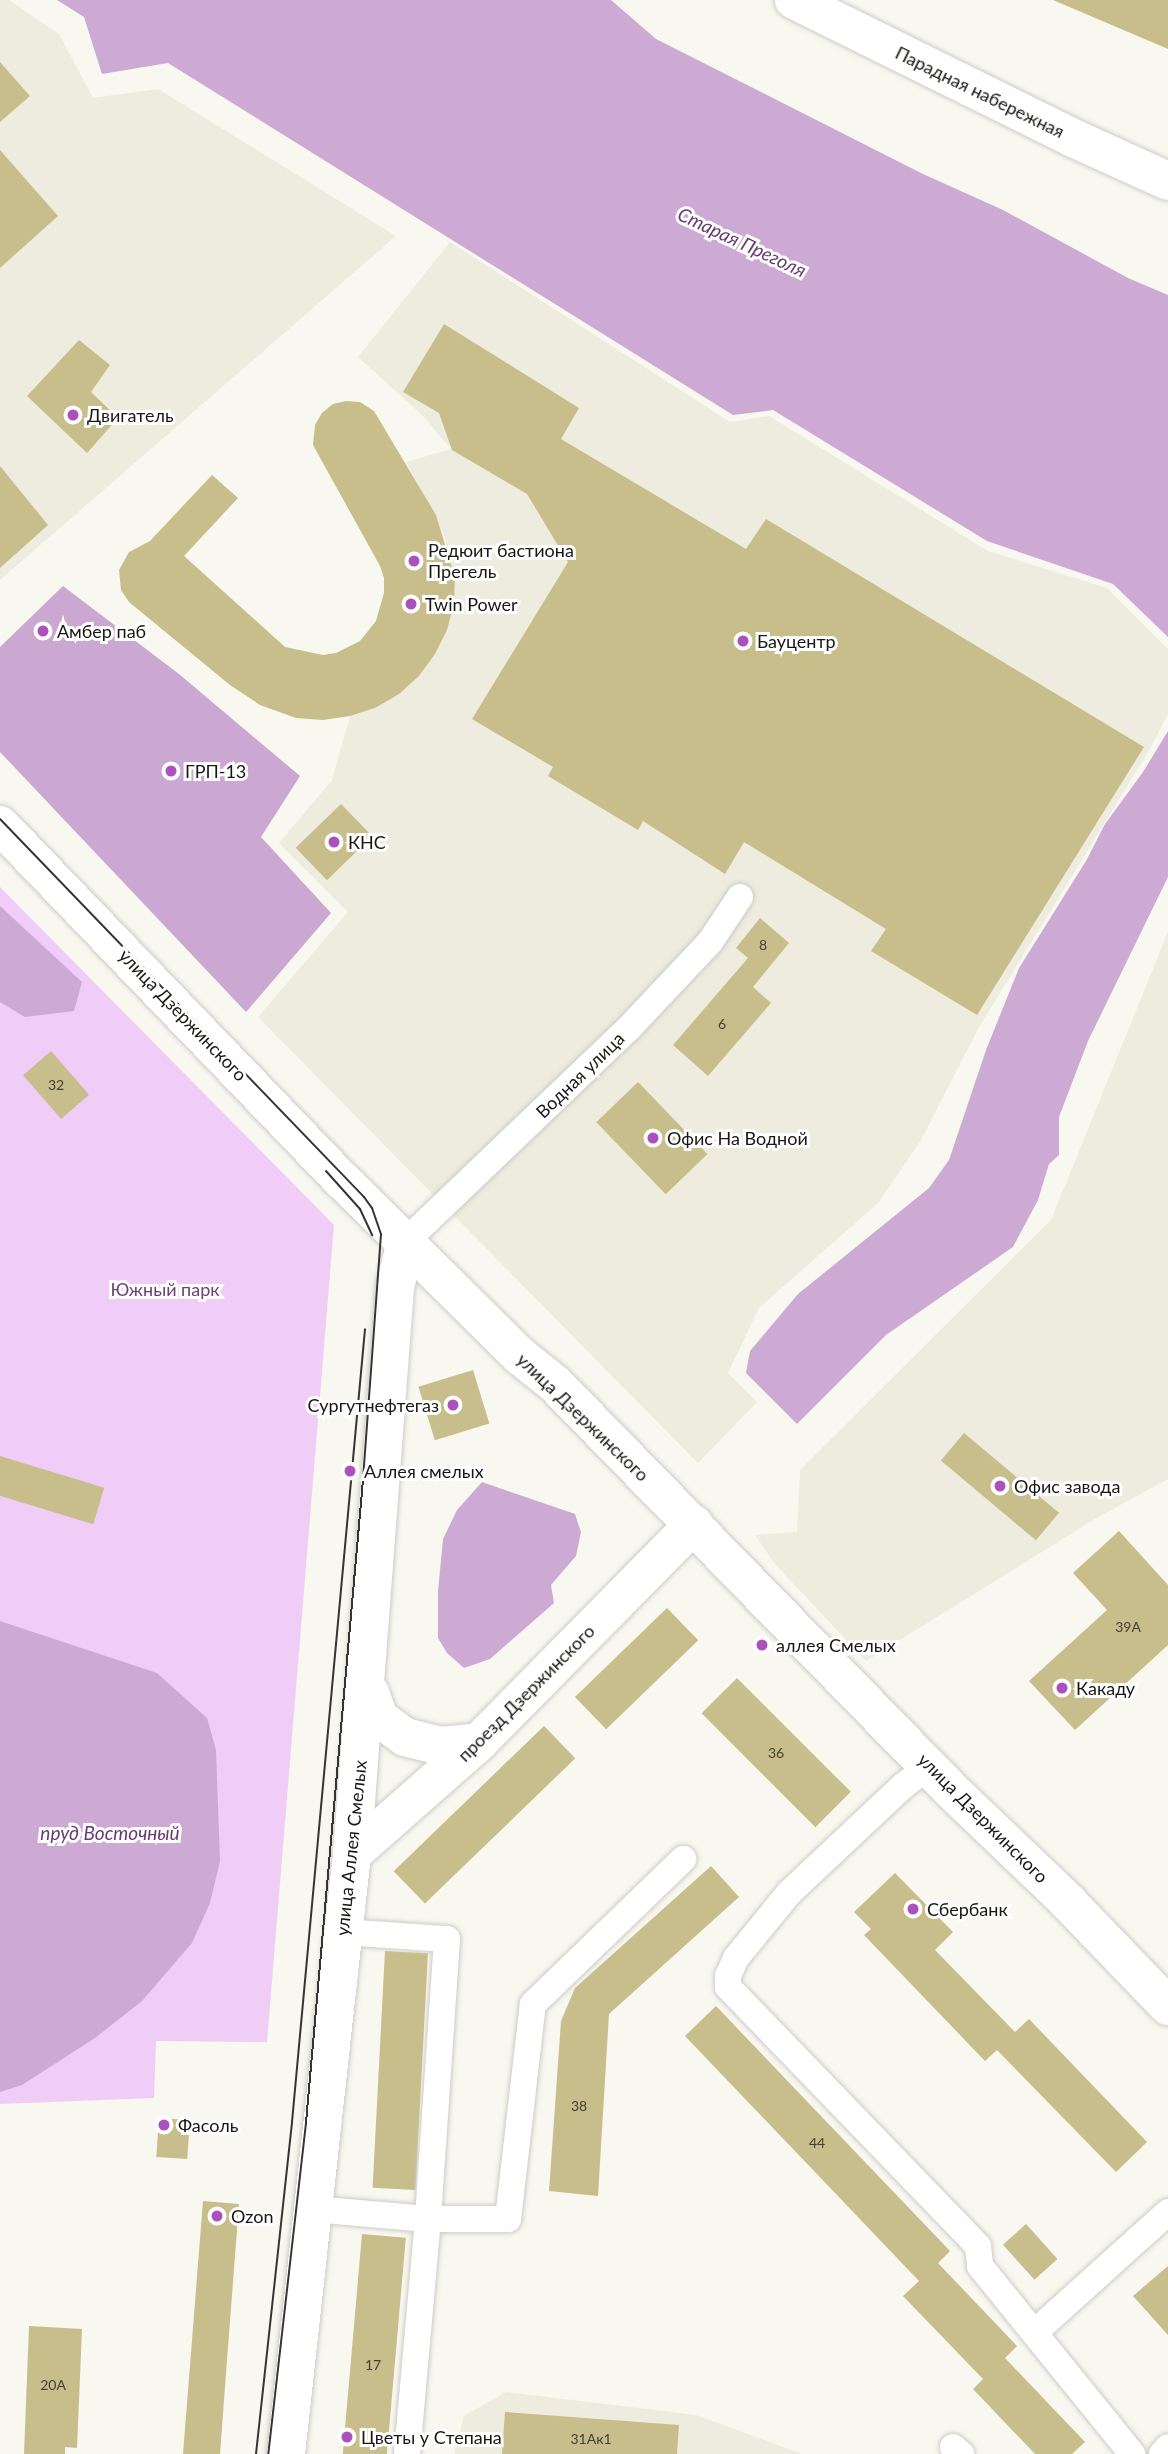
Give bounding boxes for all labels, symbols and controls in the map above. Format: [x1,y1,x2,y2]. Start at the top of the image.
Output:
street label: Парадная набережная [892,42,1068,142]
water label: Старая Преголя [674,202,810,282]
place label: Двигатель [87,404,174,426]
marker: Двигатель [65,407,81,423]
place label: Редюит бастиона Прегель [428,540,574,582]
marker: Редюит бастиона Прегель [406,553,422,569]
place label: Twin Power [425,593,518,615]
marker: Twin Power [403,596,419,612]
place label: Амбер паб [57,620,146,642]
marker: Амбер паб [35,623,51,639]
place label: Бауцентр [757,630,836,652]
marker: Бауцентр [735,633,751,649]
place label: ГРП-13 [185,760,246,782]
marker: ГРП-13 [163,763,179,779]
place label: КНС [348,831,386,853]
marker: КНС [326,834,342,850]
house number: 8 [759,937,767,953]
street label: улица Дзержинского [115,945,251,1085]
house number: 6 [718,1016,726,1032]
street label: Водная улица [531,1028,629,1122]
house number: 32 [48,1077,64,1093]
place label: Офис На Водной [667,1127,808,1149]
marker: Офис На Водной [645,1130,661,1146]
park label: Южный парк [110,1278,220,1300]
street label: улица Дзержинского [513,1349,653,1485]
place label: Сургутнефтегаз [308,1394,439,1416]
marker: Сургутнефтегаз [445,1397,461,1413]
place label: Аллея смелых [364,1460,484,1482]
marker: Аллея смелых [342,1463,358,1479]
place label: Офис завода [1014,1475,1120,1497]
marker: Офис завода [992,1478,1008,1494]
house number: 39А [1115,1619,1141,1635]
street label: проезд Дзержинского [453,1620,599,1766]
place label: аллея Смелых [776,1634,896,1656]
marker: аллея Смелых [754,1637,770,1653]
place label: Какаду [1076,1677,1135,1699]
marker: Какаду [1054,1680,1070,1696]
house number: 36 [768,1745,784,1761]
street label: улица Дзержинского [914,1749,1052,1887]
street label: улица Аллея Смелых [331,1759,371,1937]
water label: пруд Восточный [40,1822,180,1844]
place label: Сбербанк [927,1898,1008,1920]
marker: Сбербанк [905,1901,921,1917]
house number: 38 [571,2098,587,2114]
place label: Фасоль [178,2114,238,2136]
marker: Фасоль [156,2117,172,2133]
house number: 44 [809,2135,825,2151]
place label: Ozon [231,2205,273,2227]
marker: Ozon [209,2208,225,2224]
house number: 17 [365,2357,381,2373]
house number: 20А [40,2377,66,2393]
place label: Цветы у Степана [361,2426,502,2448]
marker: Цветы у Степана [339,2429,355,2445]
house number: 31Ак1 [570,2431,612,2447]

